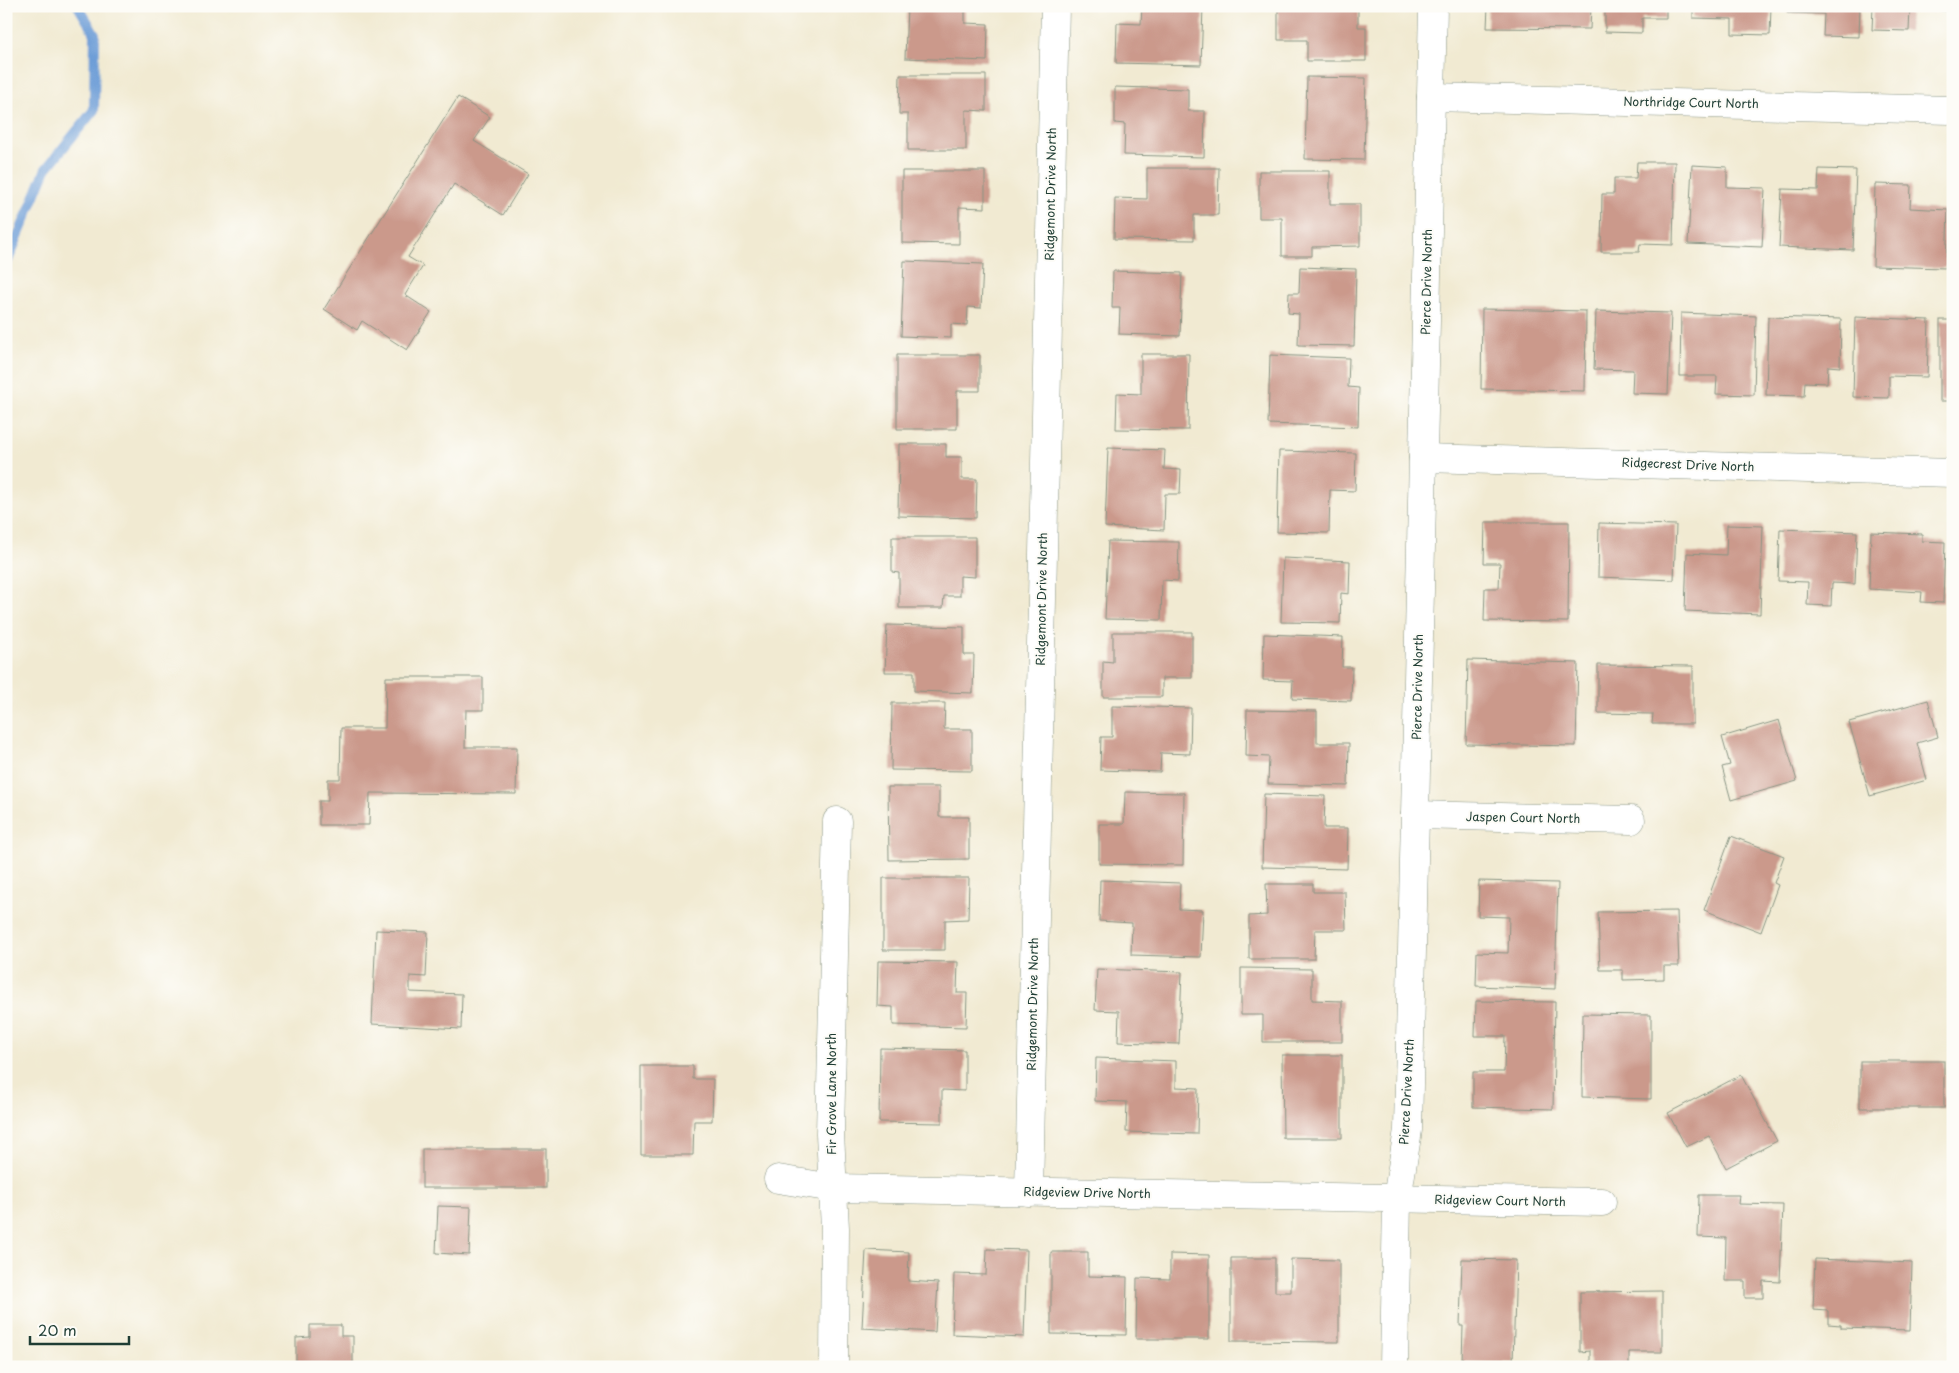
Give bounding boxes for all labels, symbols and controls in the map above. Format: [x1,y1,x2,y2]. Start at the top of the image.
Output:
street label: Northridge Court North [1623,92,1759,112]
street label: Ridgemont Drive North [1040,127,1060,261]
street label: Pierce Drive North [1416,229,1436,335]
street label: Ridgecrest Drive North [1621,453,1755,475]
street label: Ridgemont Drive North [1031,532,1051,666]
street label: Pierce Drive North [1407,634,1427,740]
street label: Jaspen Court North [1466,807,1580,827]
street label: Ridgemont Drive North [1022,937,1042,1071]
street label: Fir Grove Lane North [822,1033,840,1155]
street label: Pierce Drive North [1394,1038,1418,1145]
street label: Ridgeview Drive North [1023,1182,1151,1202]
street label: Ridgeview Court North [1434,1190,1566,1210]
scale bar [30,1313,129,1345]
text: 20 m [38,1318,77,1341]

